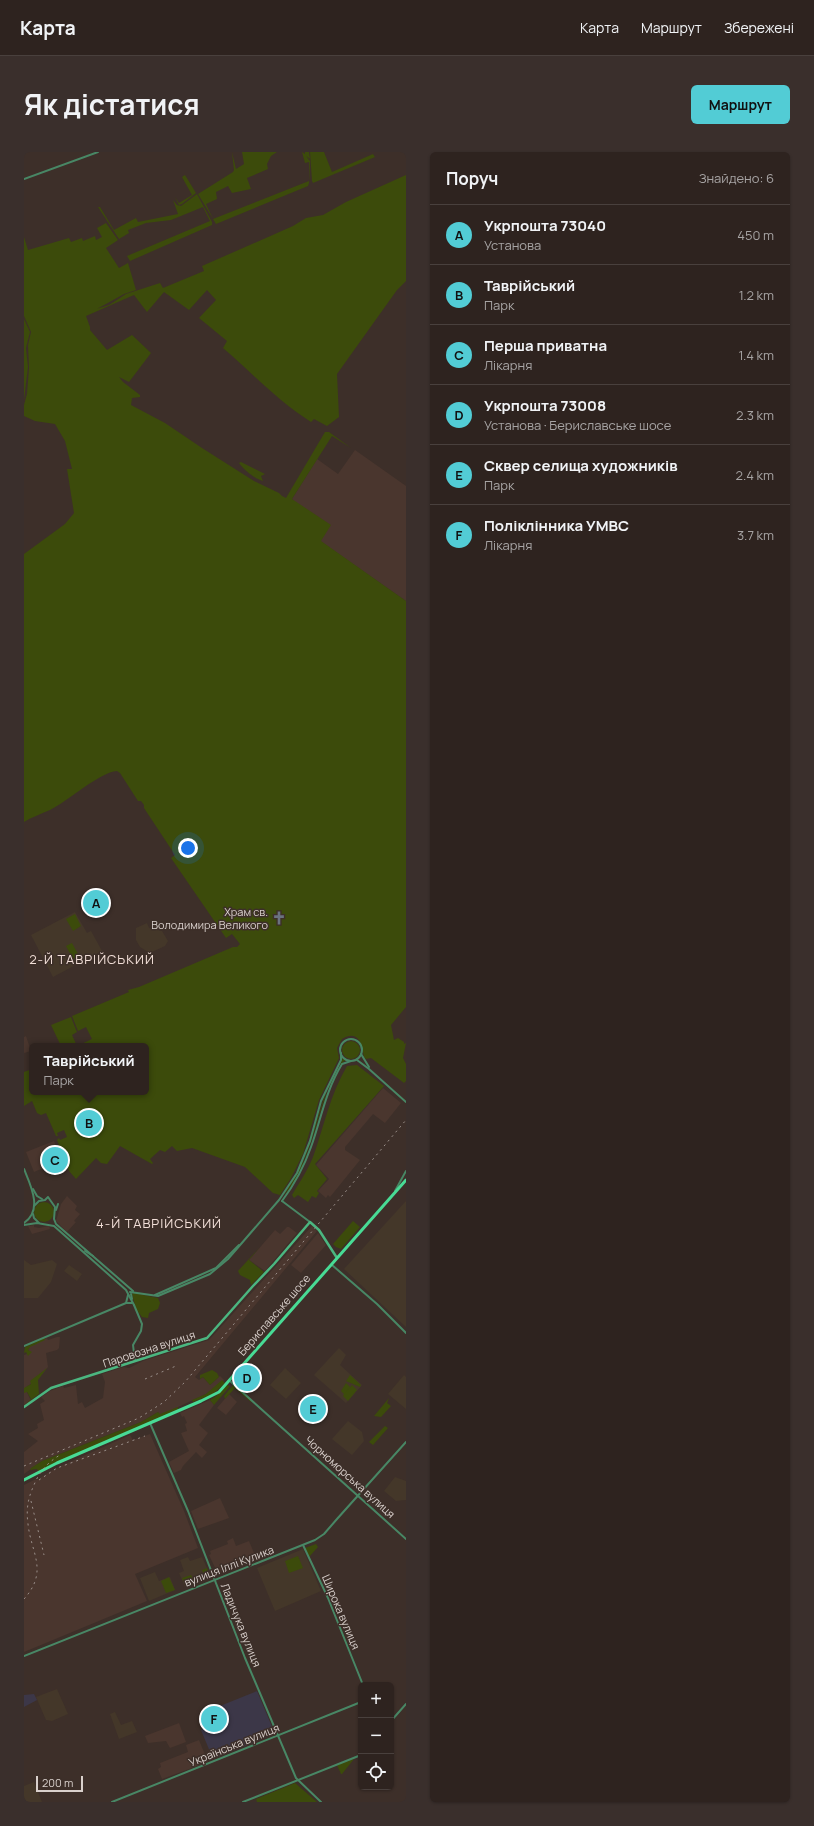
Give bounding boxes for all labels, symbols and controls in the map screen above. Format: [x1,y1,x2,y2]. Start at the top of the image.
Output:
text: Карта [20,15,76,41]
text: Карта [580,18,619,37]
text: Маршрут [641,18,702,37]
text: Збережені [724,18,794,37]
text: Як дістатися [24,85,200,123]
button: Маршрут [691,85,790,124]
text: Поруч [446,167,498,190]
text: Знайдено: 6 [699,169,774,187]
text: Укрпошта 73040 [484,215,606,236]
text: A [455,226,463,244]
text: 450 m [737,226,774,244]
text: Установа [484,236,541,254]
text: Таврійський [484,275,575,296]
text: B [455,286,463,304]
text: 1.2 km [739,286,774,304]
text: Парк [484,296,514,314]
text: Перша приватна [484,335,607,356]
text: C [454,346,464,364]
text: 1.4 km [738,346,774,364]
text: Лікарня [484,356,532,374]
text: Укрпошта 73008 [484,395,606,416]
text: D [454,406,464,424]
text: 2.3 km [736,406,774,424]
text: Установа · Бериславське шосе [484,416,671,434]
text: Сквер селища художників [484,455,678,476]
text: E [455,466,463,484]
text: 2.4 km [736,466,774,484]
text: Парк [484,476,514,494]
text: Поліклінника УМВС [484,515,629,536]
text: F [456,526,462,544]
text: 3.7 km [737,526,774,544]
text: Лікарня [484,536,532,554]
your location [178,838,198,858]
pin: A [83,888,109,918]
place label: Храм св. Володимира Великого [151,904,268,932]
church icon: Храм св. Володимира Великого [271,910,287,926]
district label: 2-Й ТАВРІЙСЬКИЙ [29,950,155,968]
popup [29,1043,149,1095]
text: Таврійський [43,1050,135,1071]
text: Парк [43,1071,74,1089]
pin: B [76,1108,102,1138]
pin: C [42,1145,68,1175]
district label: 4-Й ТАВРІЙСЬКИЙ [96,1214,222,1232]
street label: Бериславське шосе [234,1270,314,1359]
street label: Паровозна вулиця [101,1327,197,1371]
pin: D [234,1363,260,1393]
pin: E [300,1394,326,1424]
street label: Чорноморська вулиця [302,1432,399,1521]
street label: вулиця Іллі Кулика [182,1542,276,1590]
street label: Широка вулиця [319,1572,364,1652]
street label: Ладичука вулиця [218,1581,265,1669]
map controls [358,1682,394,1790]
button: + [358,1682,394,1718]
pin: F [201,1704,227,1734]
button: − [358,1718,394,1754]
street label: Українська вулиця [186,1719,281,1770]
button: locate [358,1754,394,1790]
scale bar [36,1774,83,1793]
text: 200 m [42,1775,73,1790]

